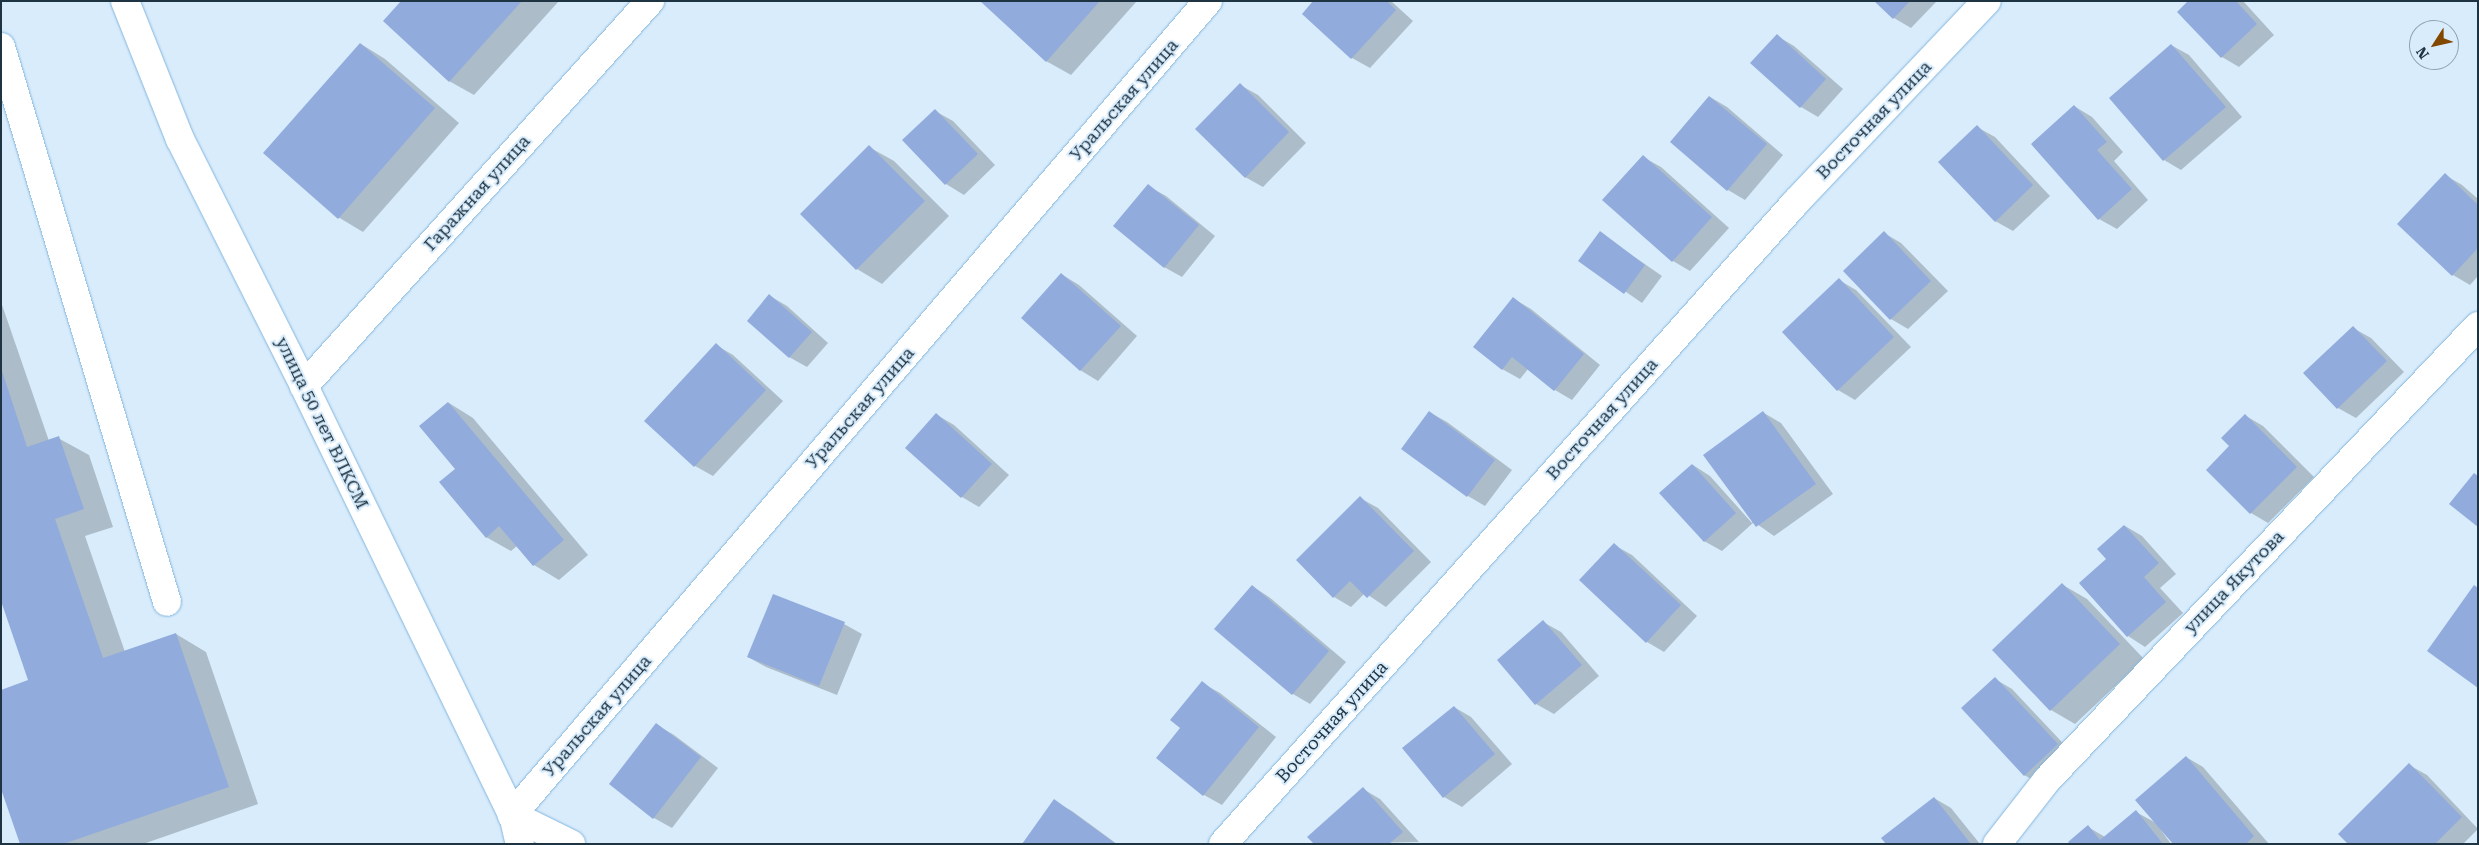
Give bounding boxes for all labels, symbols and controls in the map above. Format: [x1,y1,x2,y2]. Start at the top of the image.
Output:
north arrow [2409,20,2459,70]
street label: Уральская улица [1065,35,1183,165]
text: N [2413,44,2432,62]
street label: Восточная улица [1812,56,1936,184]
street label: Гаражная улица [419,131,535,255]
street label: улица 50 лет ВЛКСМ [271,333,373,513]
street label: Уральская улица [801,343,919,473]
street label: Восточная улица [1542,354,1662,484]
street label: улица Якутова [2179,526,2289,638]
street label: Уральская улица [538,651,656,781]
street label: Восточная улица [1272,657,1392,787]

